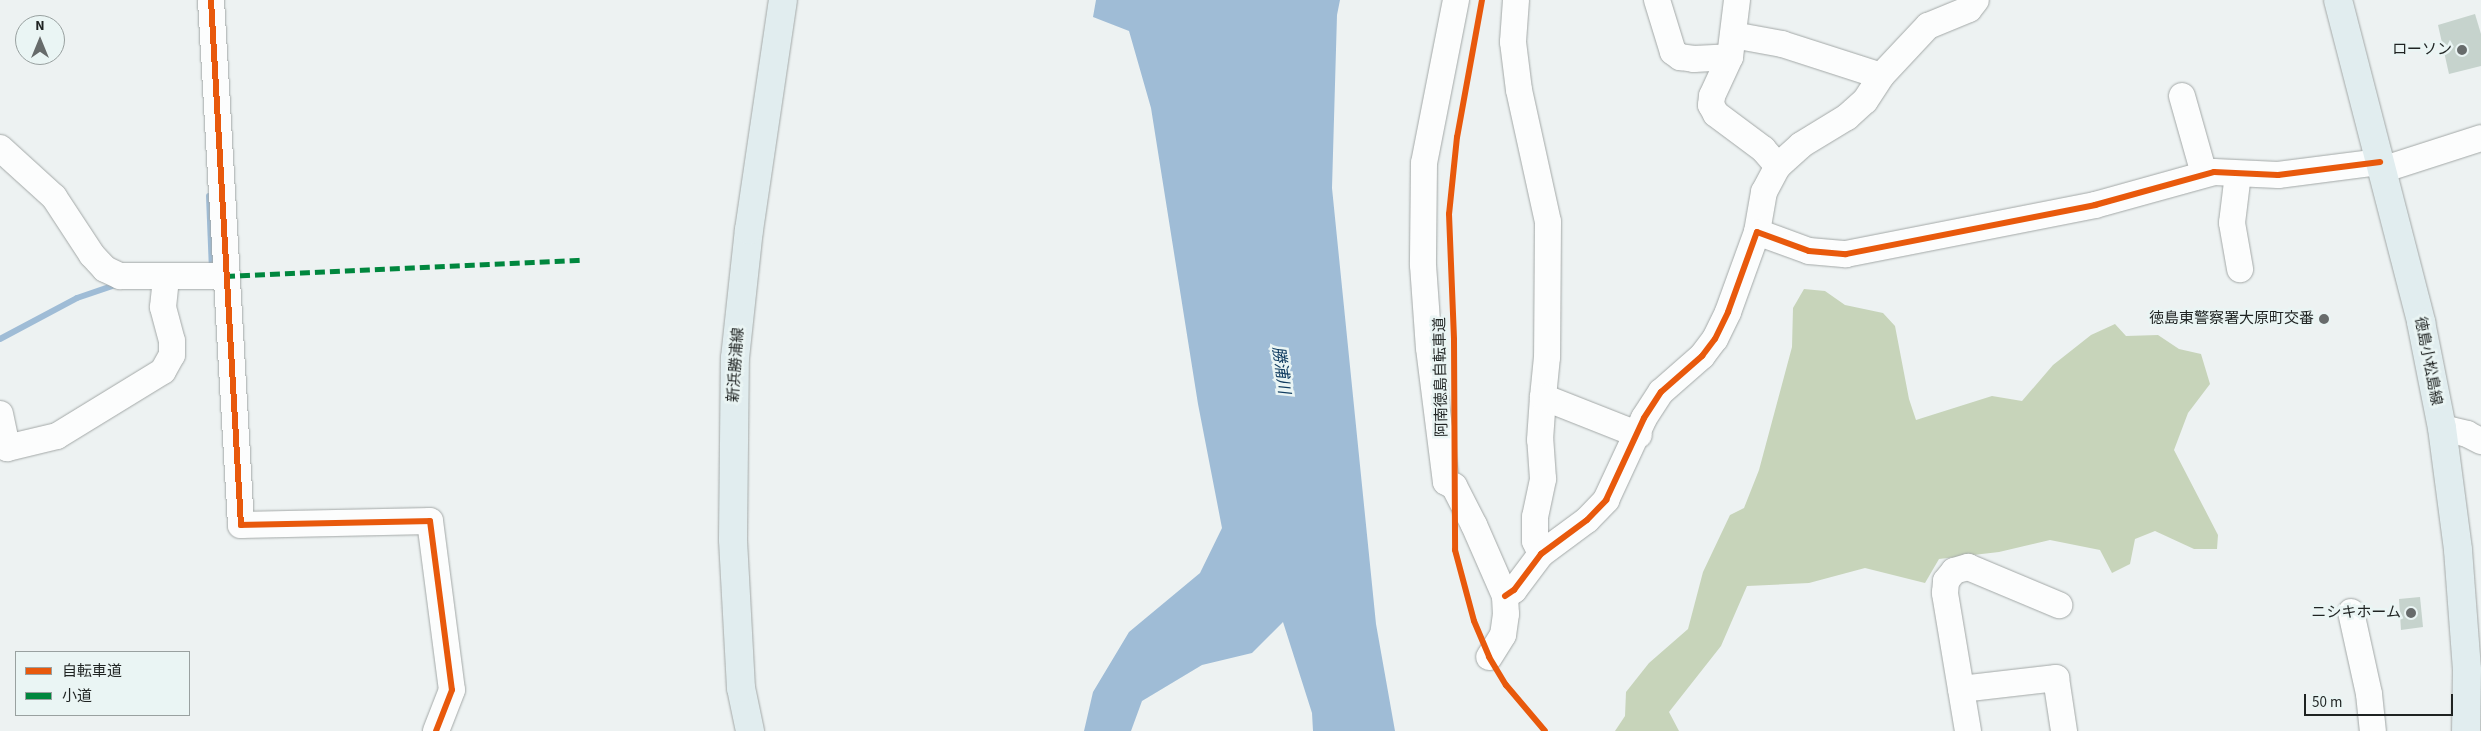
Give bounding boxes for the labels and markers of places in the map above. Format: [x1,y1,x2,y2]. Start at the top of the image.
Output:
place label: ローソン [2392,41,2452,59]
marker: ローソン [2456,44,2468,56]
place label: 徳島東警察署大原町交番 [2149,310,2314,328]
marker: 徳島東警察署大原町交番 [2318,313,2330,325]
place label: ニシキホーム [2311,604,2401,622]
marker: ニシキホーム [2405,607,2417,619]

